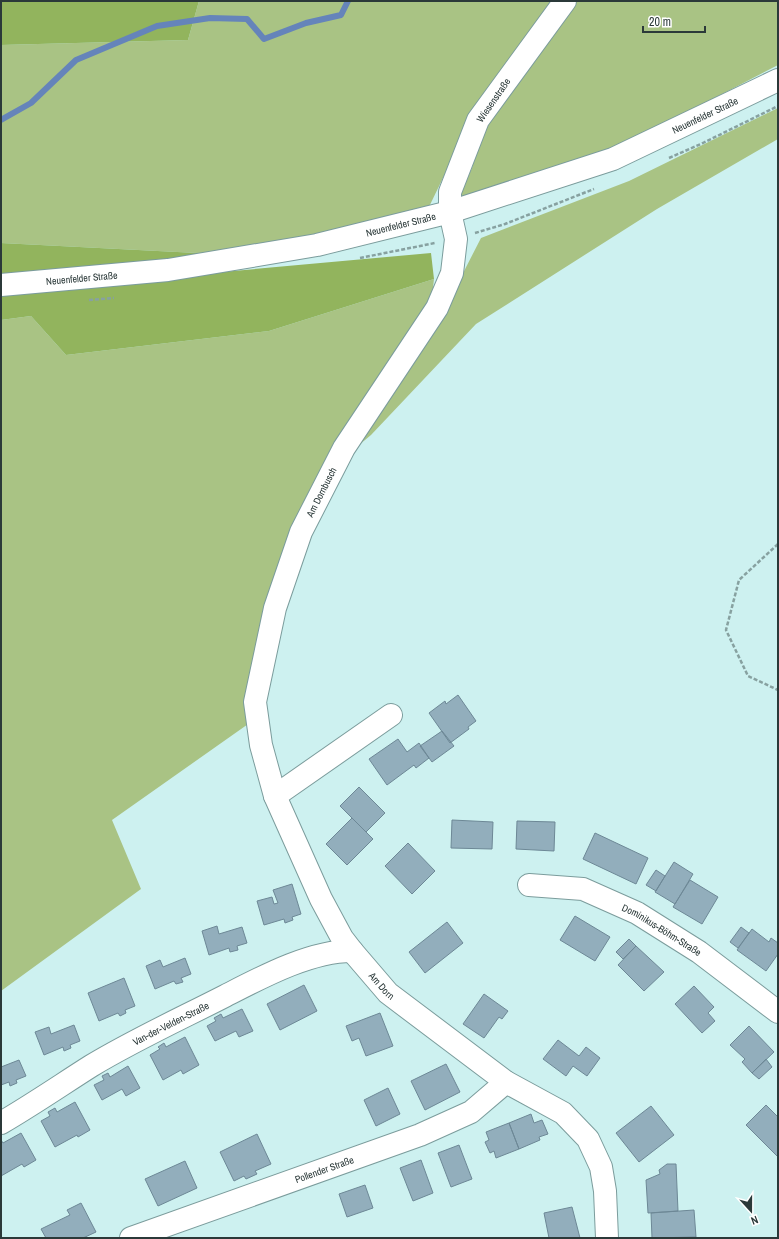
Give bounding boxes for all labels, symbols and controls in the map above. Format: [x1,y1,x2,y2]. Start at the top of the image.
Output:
scale bar [643,8,705,34]
text: 20 m [649,14,671,30]
street label: Wiesenstraße [473,75,514,125]
street label: Neuenfelder Straße [670,94,741,137]
street label: Neuenfelder Straße [365,210,438,240]
street label: Neuenfelder Straße [45,269,118,288]
street label: Am Dornbusch [303,465,340,520]
street label: Dominikus-Böhm-Straße [620,901,704,959]
street label: Am Dorn [365,969,397,1003]
street label: Van-der-Velden-Straße [131,999,212,1048]
street label: Pollender Straße [293,1153,356,1186]
north arrow [731,1191,771,1231]
text: N [749,1213,760,1228]

